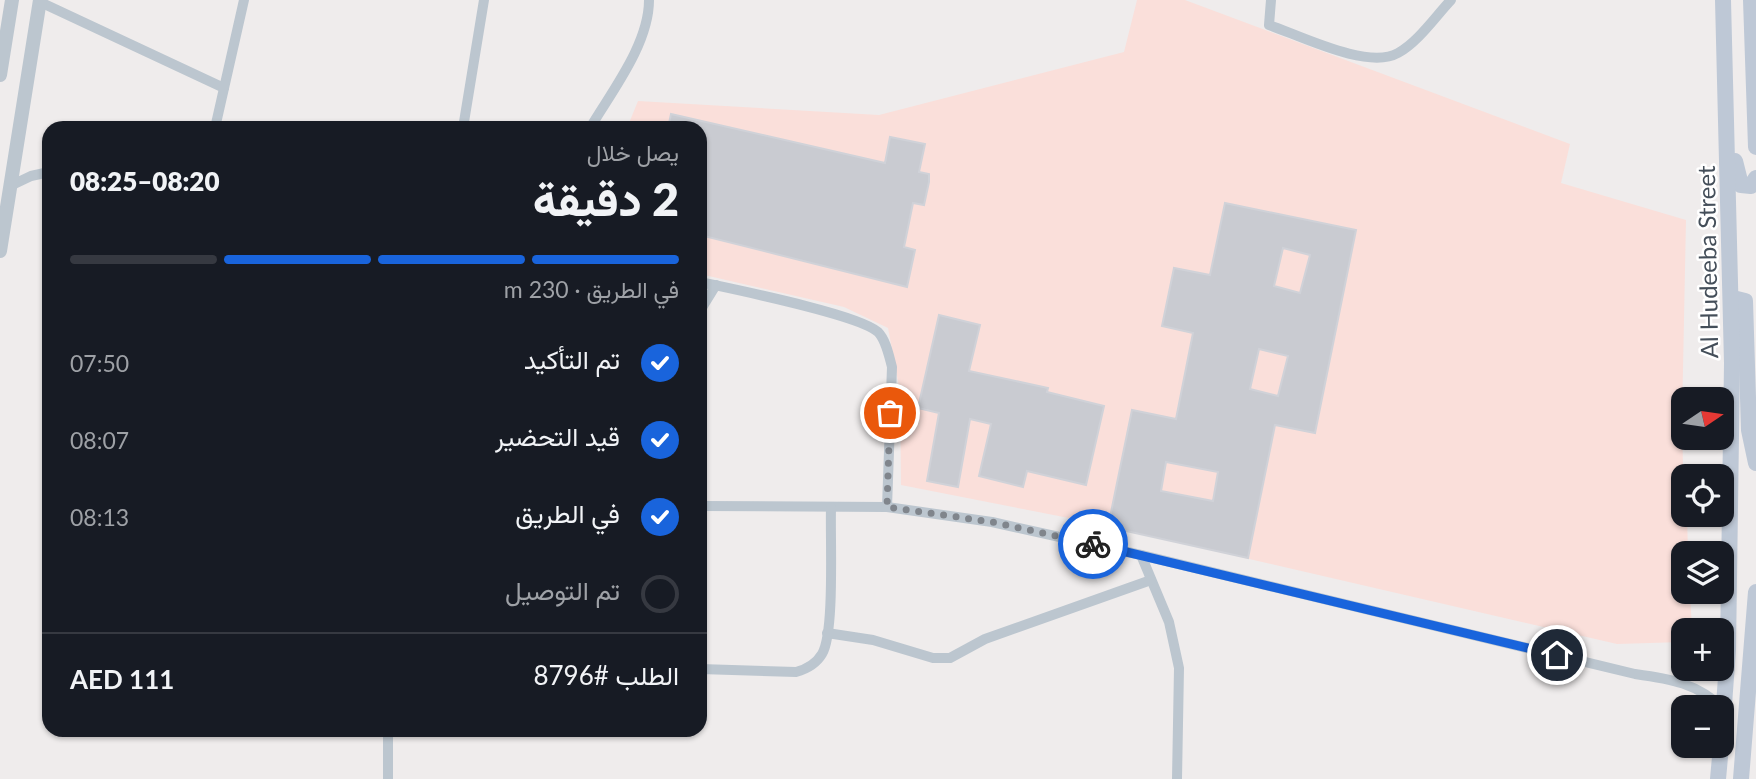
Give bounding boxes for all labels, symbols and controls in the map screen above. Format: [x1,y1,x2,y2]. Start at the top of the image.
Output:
text: يصل خلال [587,138,679,166]
text: 08:20–08:25 [70,165,220,197]
street label: Al Hudeeba Street [1691,165,1723,359]
text: 2 دقيقة [533,171,679,226]
text: في الطريق · 230 m [504,275,679,303]
text: تم التأكيد [524,343,620,375]
icon: check [641,344,679,382]
text: 07:50 [70,349,129,377]
pin [860,383,920,443]
north arrow [1671,387,1734,450]
map controls [1671,387,1734,758]
icon: bag [871,394,909,432]
text: قيد التحضير [495,420,620,452]
icon: check [641,421,679,459]
text: 08:07 [70,426,129,454]
button: locate [1671,464,1734,527]
text: في الطريق [515,497,620,529]
icon: check [641,498,679,536]
text: 08:13 [70,503,129,531]
courier [1058,509,1128,579]
icon: bike [1074,525,1112,563]
button: layers [1671,541,1734,604]
text: تم التوصيل [505,574,620,606]
button: + [1671,618,1734,681]
pin [1527,625,1587,685]
icon: home [1538,636,1576,674]
text: الطلب #8796 [533,659,679,691]
text: AED 111 [70,663,174,695]
button: − [1671,695,1734,758]

